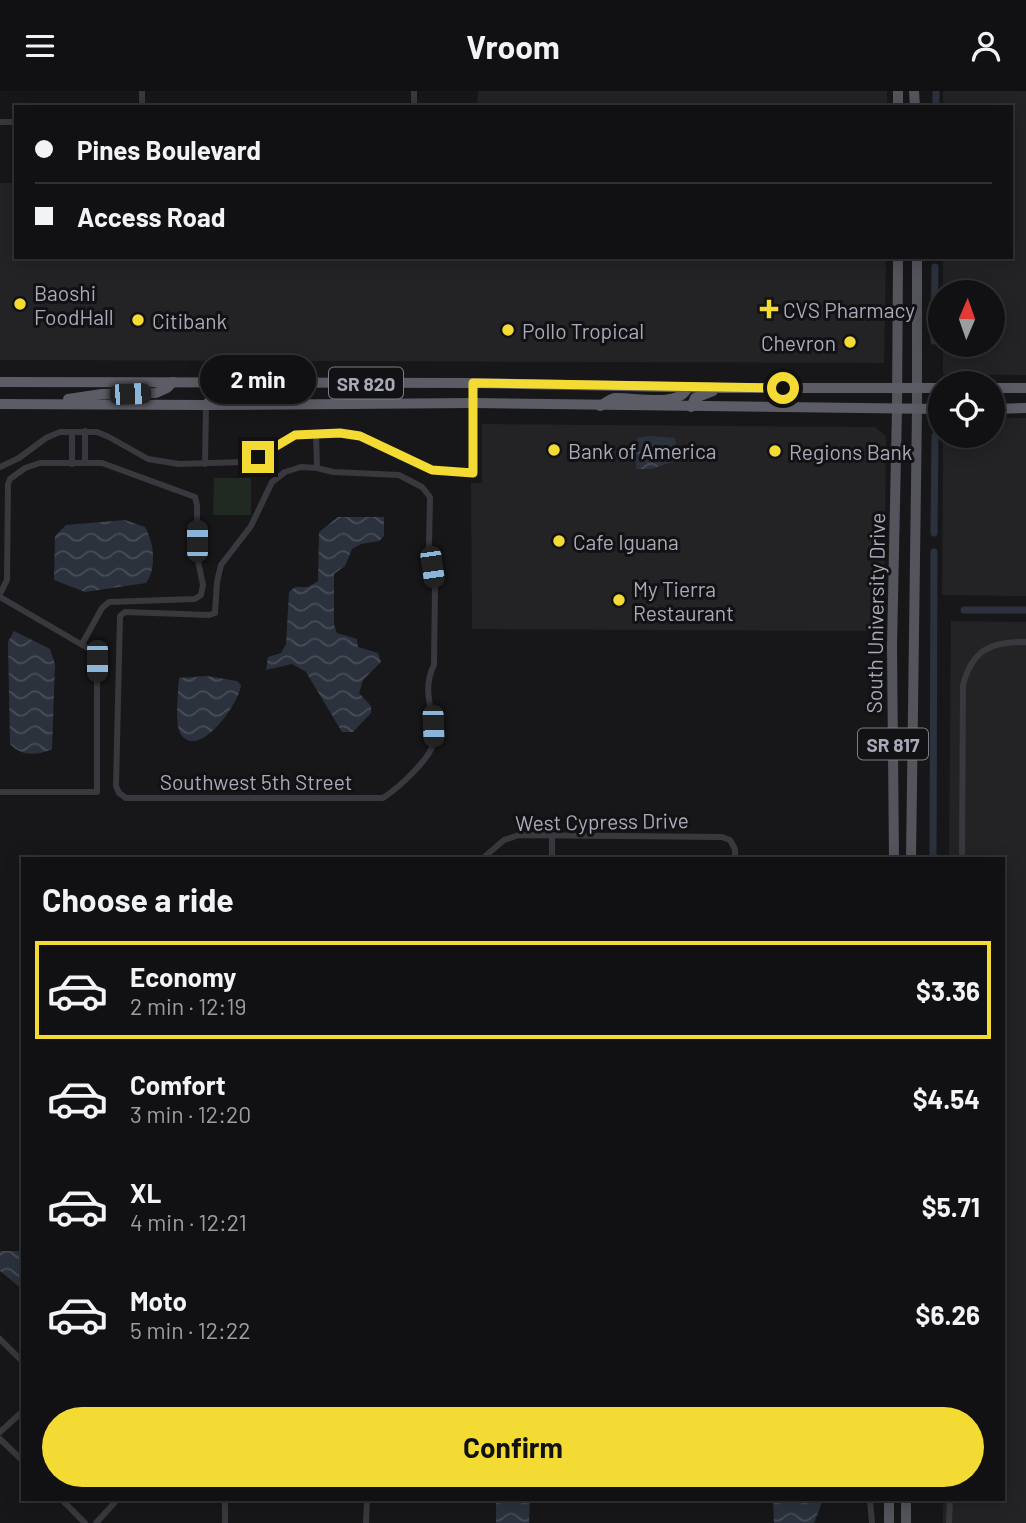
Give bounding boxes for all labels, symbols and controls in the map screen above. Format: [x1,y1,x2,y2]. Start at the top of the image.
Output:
icon: menu [21,27,59,65]
text: Vroom [466,27,560,65]
icon: person [967,27,1005,65]
text: Pines Boulevard [77,134,261,165]
text: Access Road [77,201,225,232]
place label: Baoshi FoodHall [34,280,114,329]
north arrow [928,280,1004,357]
map controls [928,280,1005,448]
marker: Baoshi FoodHall [12,296,28,312]
place label: CVS Pharmacy [783,297,915,322]
marker: CVS Pharmacy [761,301,777,317]
place label: Citibank [152,308,227,333]
marker: Citibank [130,312,146,328]
place label: Pollo Tropical [522,318,644,343]
marker: Pollo Tropical [500,322,516,338]
place label: Chevron [761,330,836,355]
marker: Chevron [842,334,858,350]
callout: 2 min [200,355,316,405]
text: 2 min [230,365,286,393]
road number: SR 820 [329,367,403,399]
button: locate [928,371,1005,448]
route start [767,372,799,404]
car [109,383,152,405]
place label: Bank of America [568,438,717,463]
place label: Regions Bank [789,439,912,464]
route end [242,441,274,473]
marker: Bank of America [546,442,562,458]
marker: Regions Bank [767,443,783,459]
street label: South University Drive [861,513,889,713]
car [187,520,208,562]
place label: Cafe Iguana [573,529,679,554]
marker: Cafe Iguana [551,533,567,549]
car [419,545,446,589]
place label: My Tierra Restaurant [633,576,734,625]
marker: My Tierra Restaurant [611,592,627,608]
car [87,640,108,682]
car [422,705,445,747]
road number: SR 817 [858,729,928,759]
street label: Southwest 5th Street [160,769,352,794]
street label: West Cypress Drive [515,807,689,835]
text: Choose a ride [42,880,234,918]
icon: car [46,959,109,1022]
text: Economy [130,961,236,992]
text: $3.36 [916,975,980,1006]
text: 2 min · 12:19 [130,992,246,1020]
icon: car [46,1067,109,1130]
text: Comfort [130,1069,226,1100]
text: $4.54 [913,1083,980,1114]
text: 3 min · 12:20 [130,1100,251,1128]
icon: car [46,1175,109,1238]
text: XL [130,1177,161,1208]
text: $5.71 [922,1191,980,1222]
text: 4 min · 12:21 [130,1208,247,1236]
icon: car [46,1283,109,1346]
text: Moto [130,1285,187,1316]
text: $6.26 [916,1299,980,1330]
text: 5 min · 12:22 [130,1316,251,1344]
button: Confirm [42,1407,984,1487]

